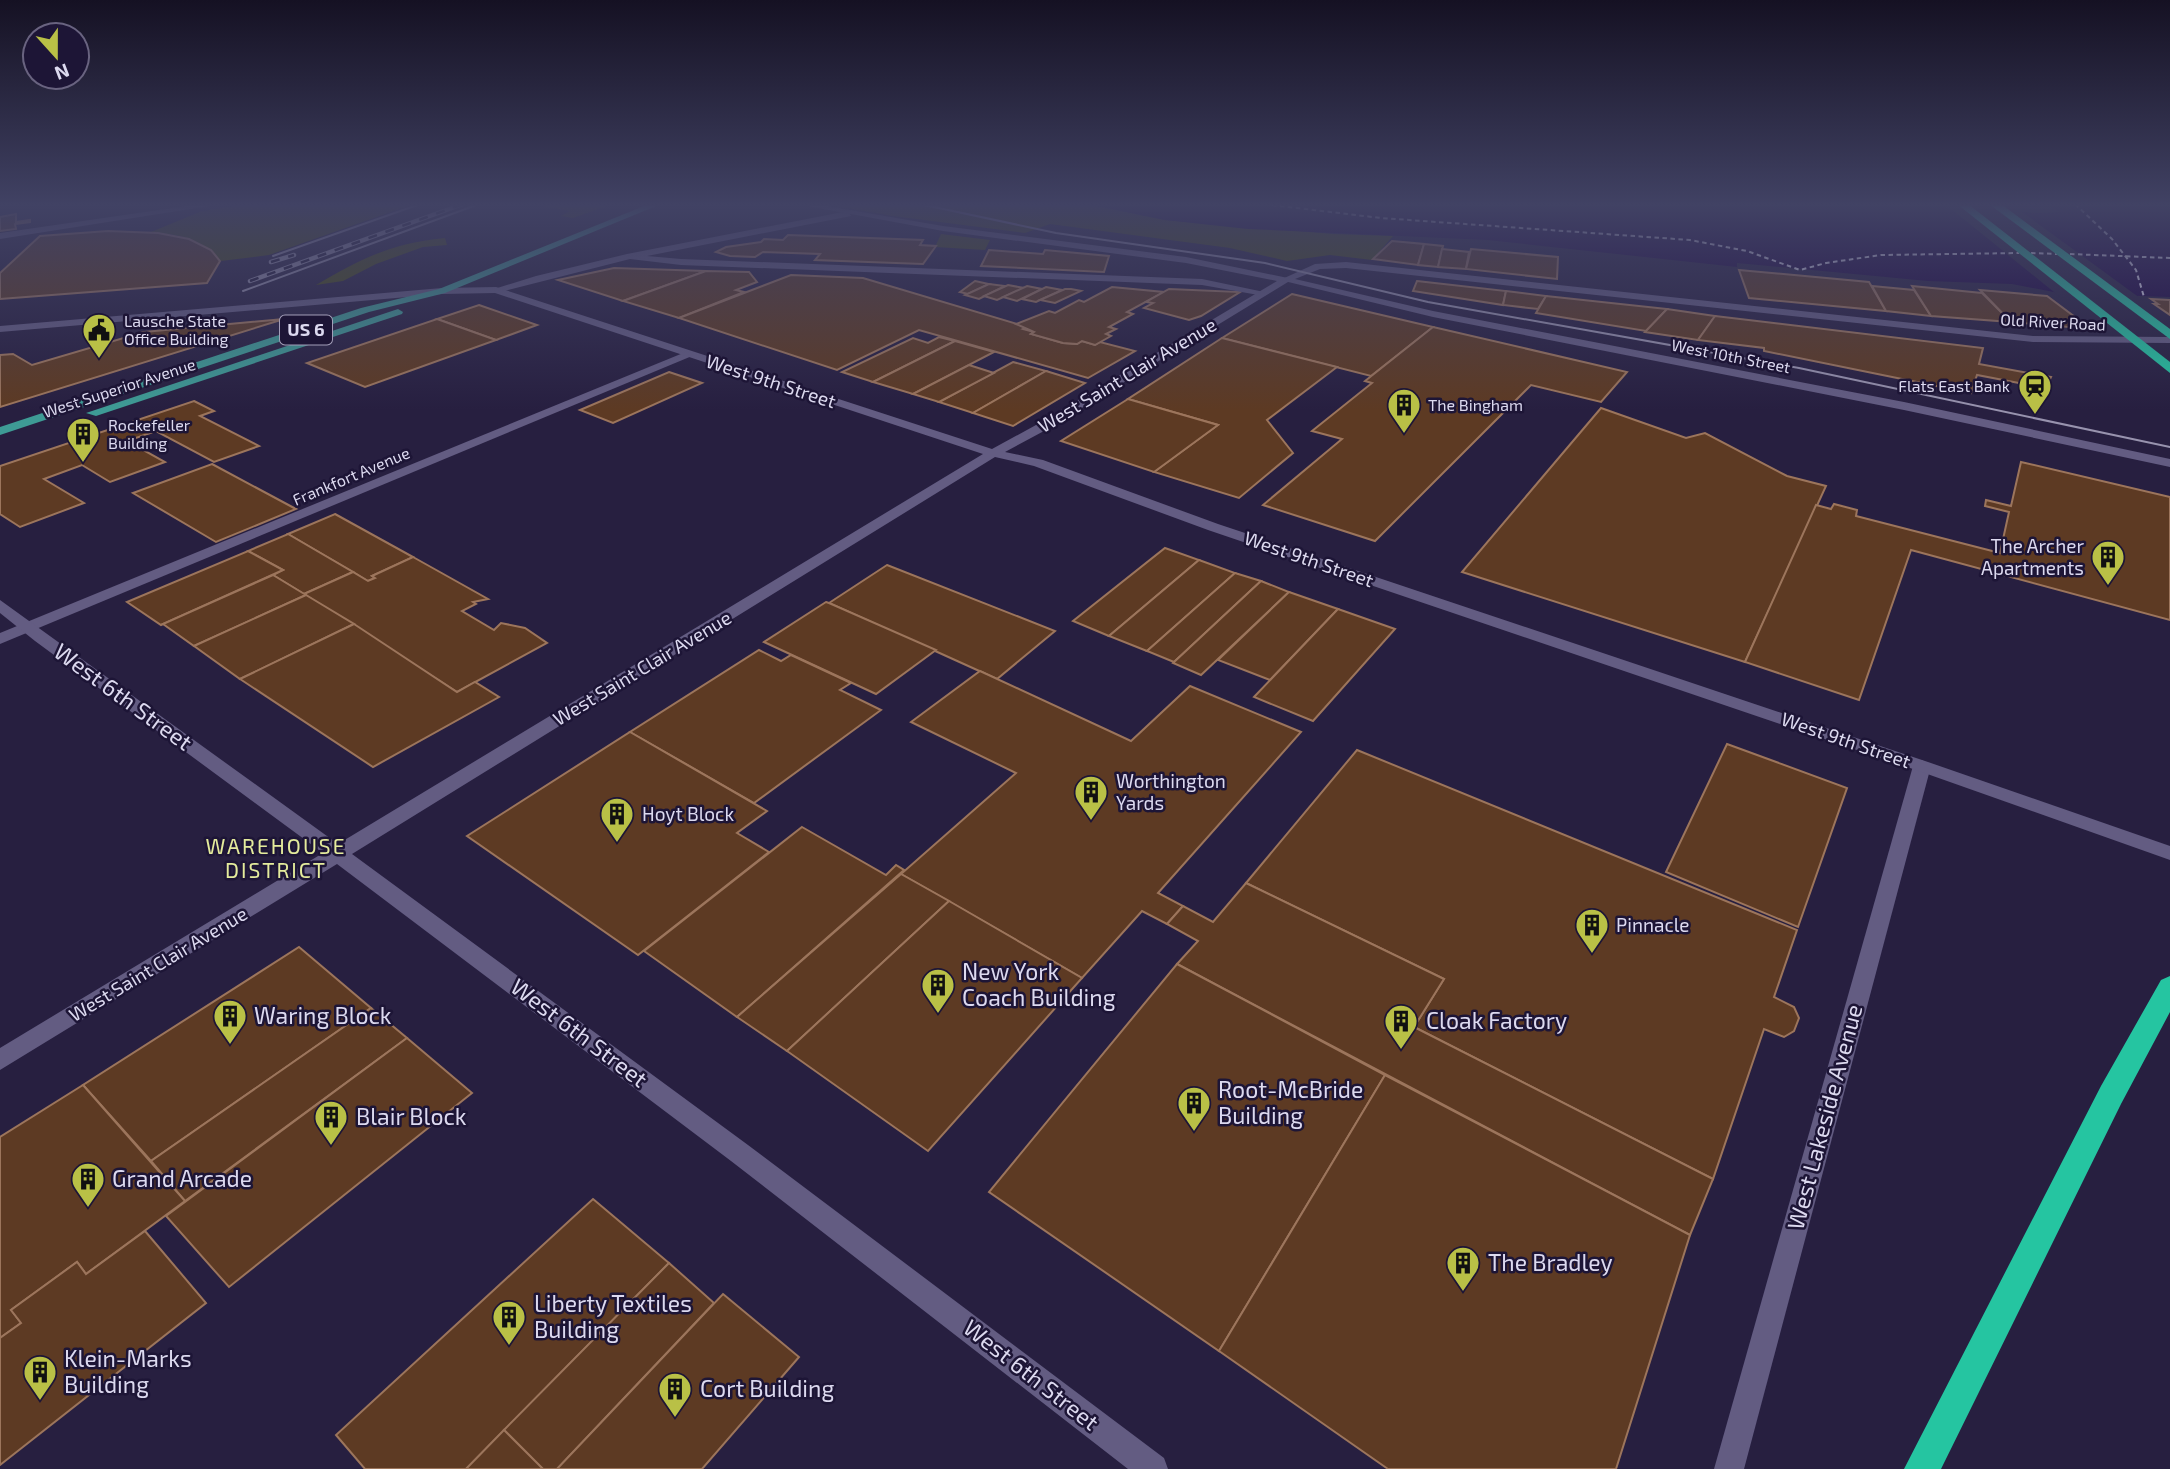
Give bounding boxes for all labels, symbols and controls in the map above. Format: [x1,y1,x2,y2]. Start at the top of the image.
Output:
north arrow [21,21,91,91]
text: N [52,59,73,86]
street label: Old River Road [2000,309,2106,334]
public building icon: Lausche State Office Building [80,311,118,360]
place label: Lausche State Office Building [124,311,229,348]
street label: West Saint Clair Avenue [1034,312,1220,437]
road number: US 6 [280,316,332,344]
street label: West 10th Street [1670,335,1792,376]
street label: West 9th Street [703,349,839,412]
street label: West Superior Avenue [40,354,198,421]
station icon: Flats East Bank [2016,367,2054,416]
place label: Flats East Bank [1898,376,2010,395]
building icon: The Bingham [1385,386,1423,435]
place label: The Bingham [1428,395,1523,414]
building icon: Rockefeller Building [64,415,102,464]
place label: Rockefeller Building [108,415,191,452]
street label: Frankfort Avenue [289,442,412,509]
street label: West 9th Street [1242,526,1377,591]
place label: The Archer Apartments [1981,534,2084,579]
building icon: The Archer Apartments [2089,538,2127,587]
street label: West Saint Clair Avenue [549,605,735,730]
street label: West 6th Street [49,637,198,756]
street label: West 9th Street [1779,707,1914,772]
place label: Worthington Yards [1116,769,1226,814]
building icon: Worthington Yards [1072,773,1110,822]
building icon: Hoyt Block [598,795,636,844]
place label: Hoyt Block [642,802,734,825]
district label: WAREHOUSE DISTRICT [206,833,346,882]
street label: West Saint Clair Avenue [65,901,251,1026]
building icon: Pinnacle [1573,906,1611,955]
place label: Pinnacle [1616,913,1690,936]
place label: New York Coach Building [962,957,1116,1011]
building icon: New York Coach Building [919,966,957,1015]
street label: West 6th Street [506,972,654,1093]
building icon: Waring Block [211,997,249,1046]
place label: Waring Block [254,1001,392,1029]
street label: West Lakeside Avenue [1780,1001,1868,1232]
building icon: Cloak Factory [1382,1002,1420,1051]
place label: Cloak Factory [1426,1006,1567,1034]
place label: Root-McBride Building [1218,1075,1363,1129]
building icon: Root-McBride Building [1175,1084,1213,1133]
building icon: Blair Block [312,1098,350,1147]
place label: Blair Block [356,1102,467,1130]
building icon: Grand Arcade [69,1160,107,1209]
place label: Grand Arcade [112,1164,252,1192]
building icon: The Bradley [1444,1244,1482,1293]
place label: The Bradley [1488,1248,1613,1276]
place label: Liberty Textiles Building [534,1289,692,1343]
building icon: Liberty Textiles Building [490,1298,528,1347]
street label: West 6th Street [959,1313,1105,1436]
place label: Klein-Marks Building [64,1344,192,1398]
building icon: Klein-Marks Building [21,1353,59,1402]
building icon: Cort Building [656,1370,694,1419]
place label: Cort Building [700,1374,834,1402]

